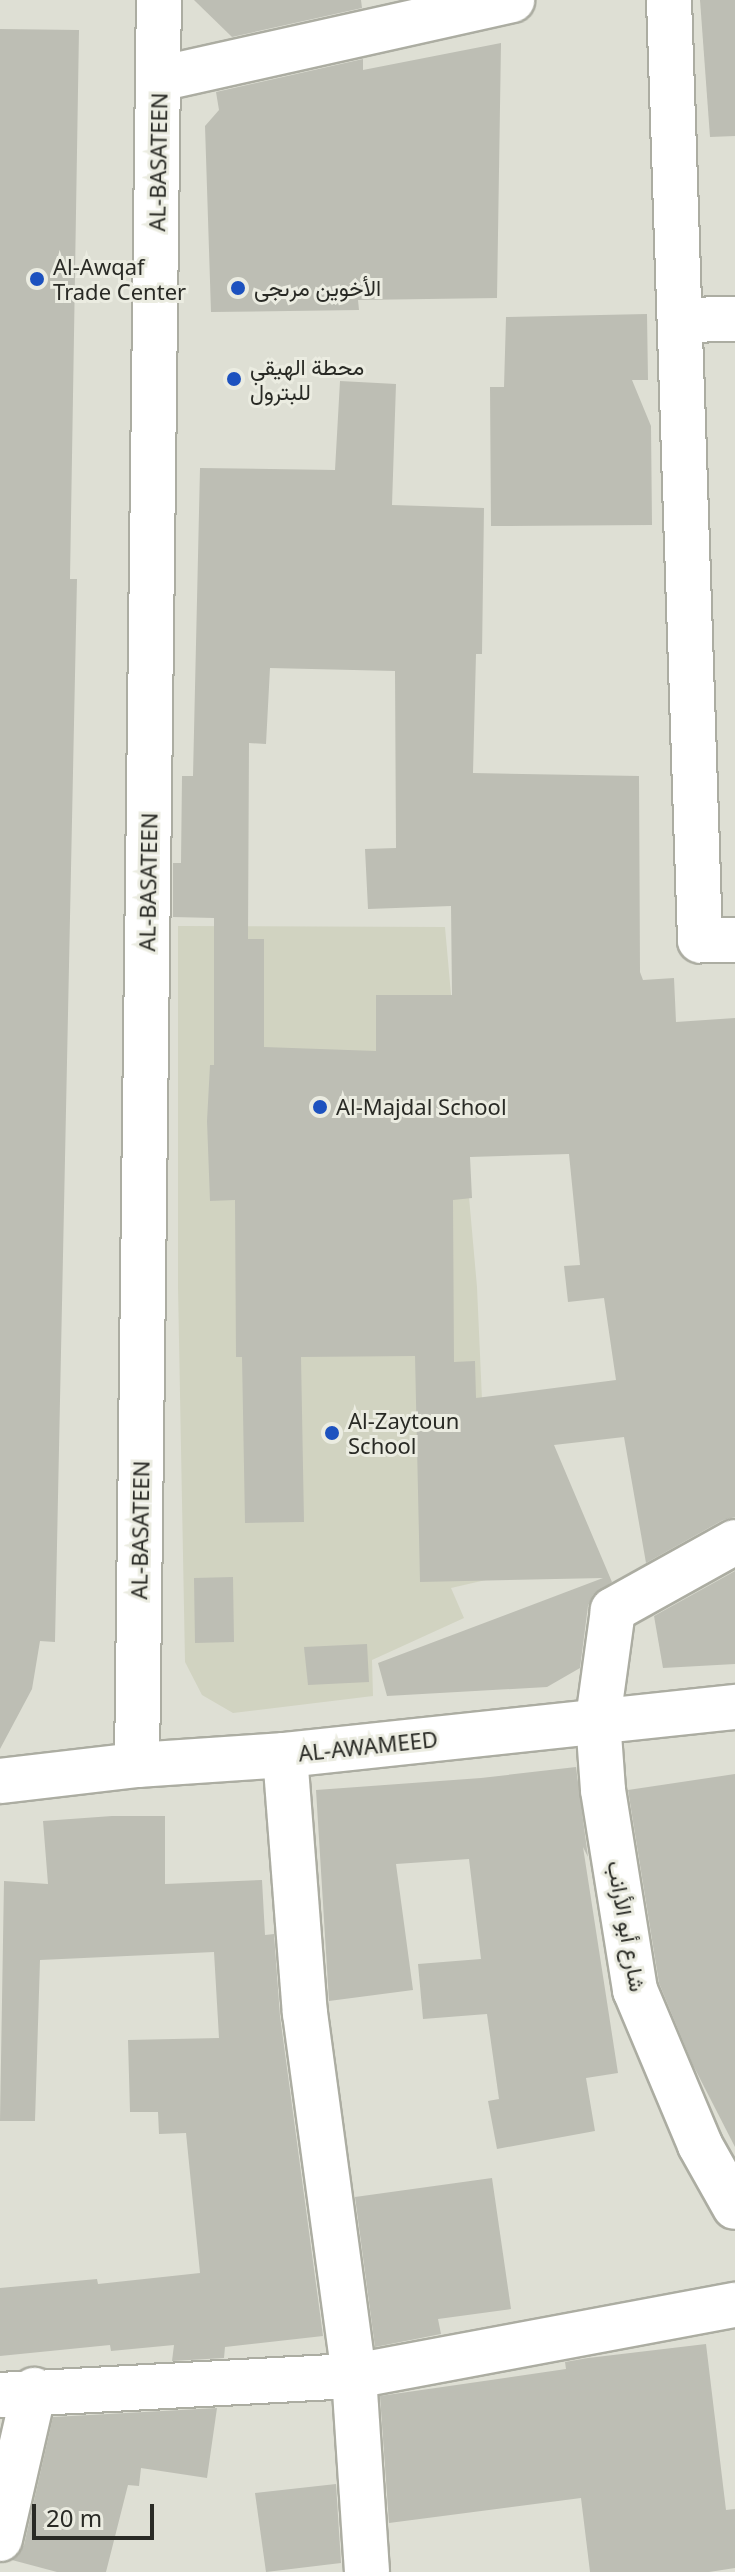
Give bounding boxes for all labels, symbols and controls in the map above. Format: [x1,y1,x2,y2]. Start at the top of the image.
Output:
street label: AL-BASATEEN [144,92,172,232]
place label: Al-Awqaf Trade Center [53,253,186,304]
marker: Al-Awqaf Trade Center [28,270,46,288]
place label: الأخوين مرىجى [254,275,381,301]
marker: الأخوين مرىجى [229,279,247,297]
place label: محطة الهيقي للبترول [250,353,364,404]
marker: محطة الهيقي للبترول [225,370,243,388]
street label: AL-BASATEEN [134,812,162,952]
place label: Al-Majdal School [336,1094,507,1120]
marker: Al-Majdal School [311,1098,329,1116]
place label: Al-Zaytoun School [348,1407,459,1458]
marker: Al-Zaytoun School [323,1424,341,1442]
street label: AL-BASATEEN [126,1460,154,1600]
street label: AL-AWAMEED [297,1726,439,1766]
street label: شارع أبو الأرانب [602,1858,652,1994]
scale bar [36,2488,158,2538]
text: 20 m [46,2501,102,2534]

